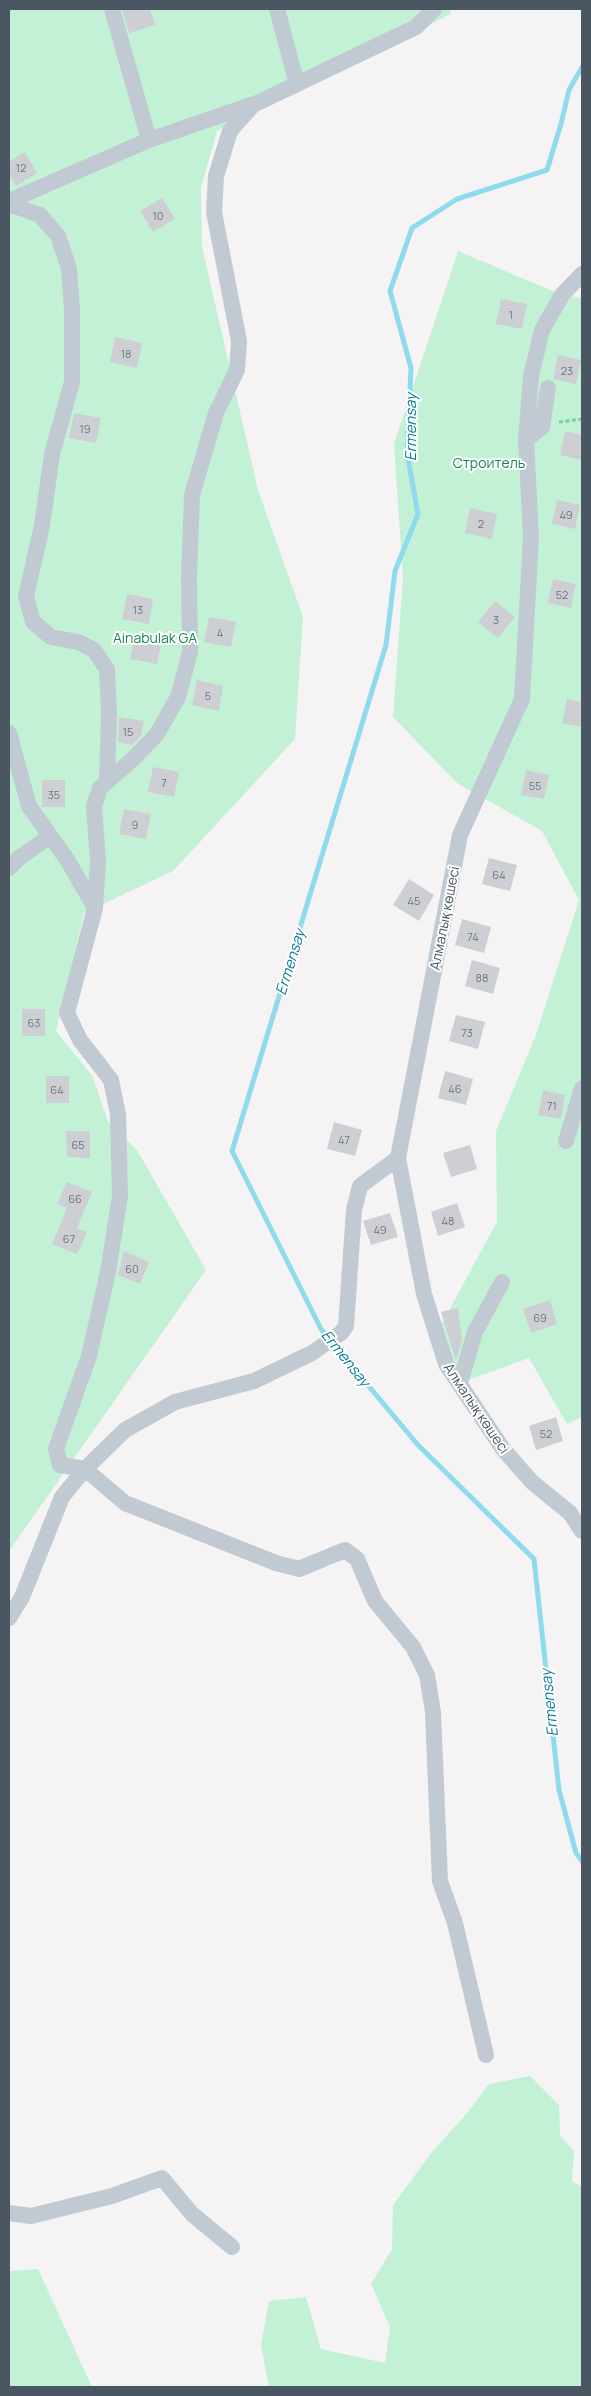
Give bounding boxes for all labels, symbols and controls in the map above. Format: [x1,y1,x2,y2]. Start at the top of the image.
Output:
house number: 12 [16,160,26,175]
house number: 10 [152,208,164,223]
house number: 1 [509,307,513,322]
house number: 18 [121,346,131,361]
house number: 23 [561,363,573,378]
water label: Ermensay [400,391,421,461]
house number: 19 [79,421,91,436]
park label: Строитель [453,453,525,472]
house number: 49 [559,507,573,522]
house number: 2 [478,516,484,531]
house number: 52 [556,587,568,602]
house number: 13 [133,602,143,617]
house number: 3 [493,612,499,627]
house number: 4 [217,625,223,640]
park label: Ainabulak GA [113,628,197,647]
house number: 5 [205,688,211,703]
house number: 15 [123,724,133,739]
house number: 7 [161,775,167,790]
house number: 55 [529,778,541,793]
house number: 35 [48,787,60,802]
house number: 9 [132,817,139,832]
street label: Алмалық көшесі [425,864,463,972]
house number: 64 [492,867,506,882]
house number: 45 [408,893,420,908]
water label: Ermensay [270,925,311,997]
house number: 74 [467,929,479,944]
house number: 88 [476,970,488,985]
house number: 63 [28,1015,40,1030]
house number: 73 [461,1025,473,1040]
house number: 46 [448,1081,462,1096]
house number: 64 [50,1082,64,1097]
house number: 71 [547,1098,557,1113]
house number: 47 [338,1132,350,1147]
house number: 65 [71,1137,85,1152]
house number: 66 [68,1191,82,1206]
house number: 48 [442,1213,454,1228]
house number: 49 [373,1222,387,1237]
house number: 67 [63,1231,75,1246]
house number: 60 [125,1261,139,1276]
house number: 69 [533,1310,547,1325]
water label: Ermensay [317,1325,377,1393]
street label: Алмалық көшесі [440,1359,514,1457]
house number: 52 [540,1426,552,1441]
water label: Ermensay [535,1666,563,1738]

